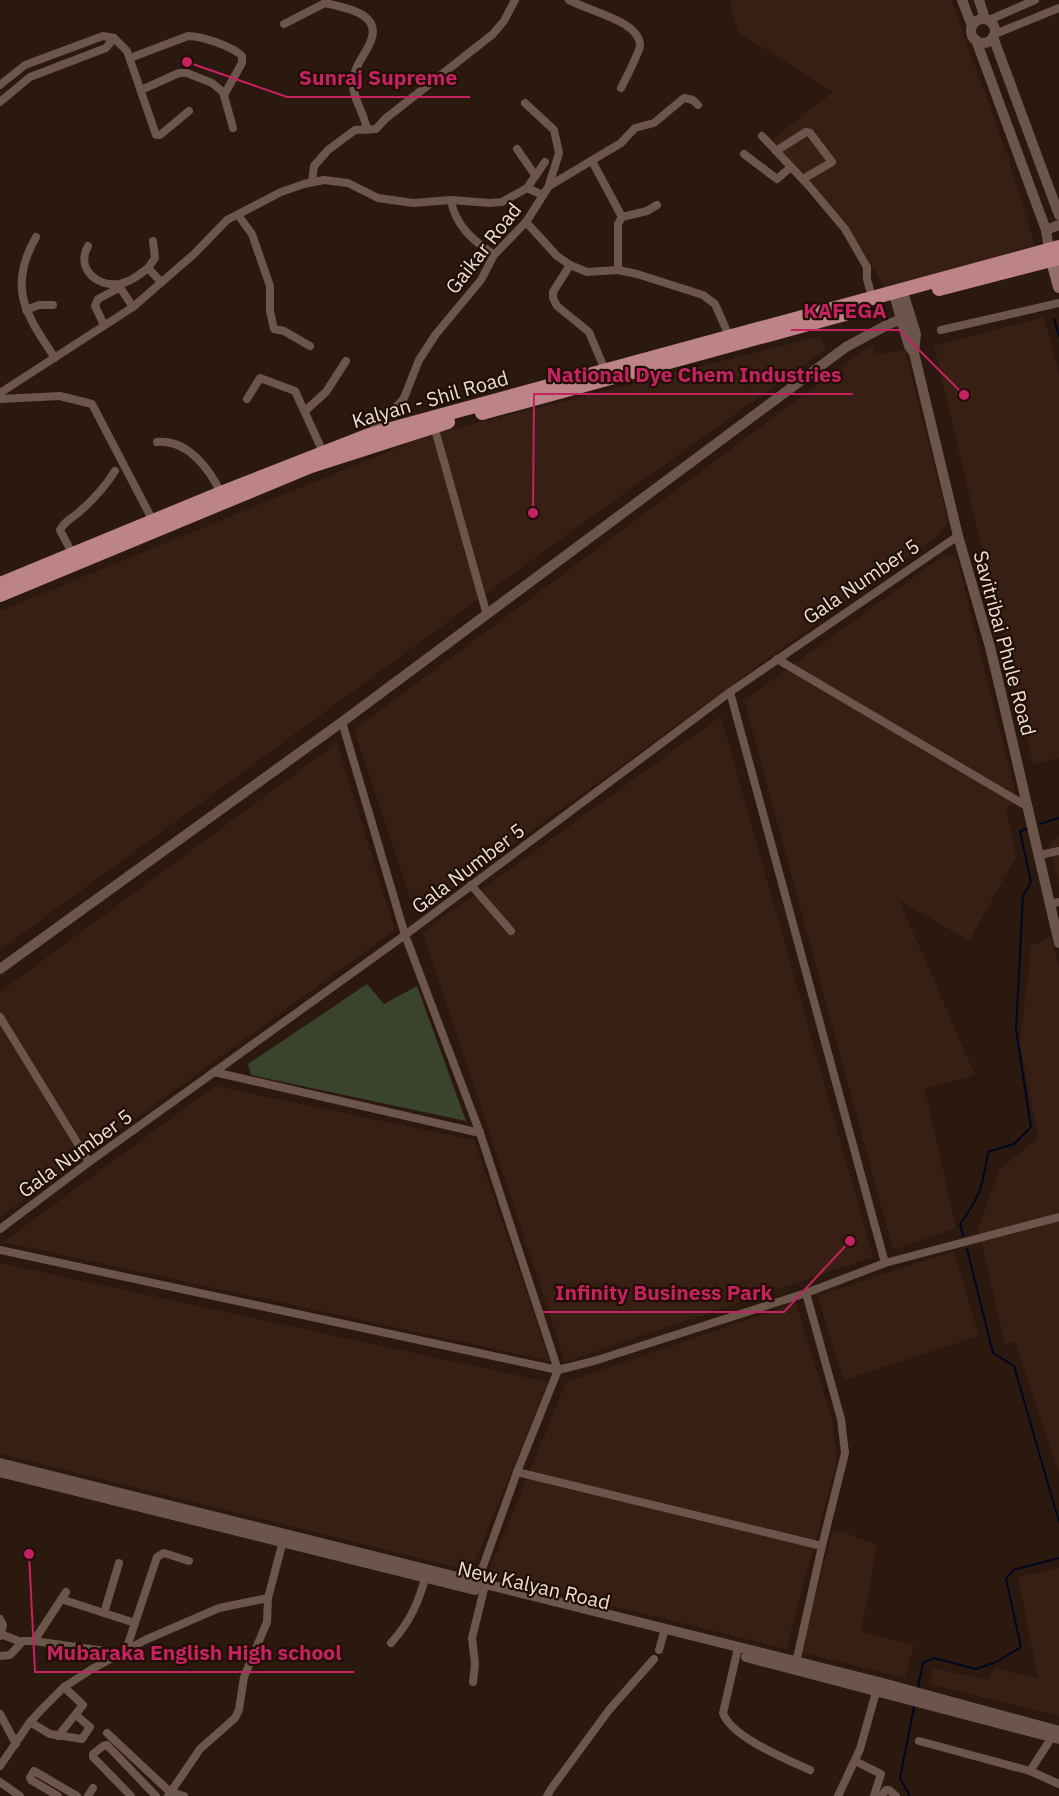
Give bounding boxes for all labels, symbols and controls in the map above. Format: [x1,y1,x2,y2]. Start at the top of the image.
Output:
callout: Sunraj Supreme [287,58,470,97]
text: Sunraj Supreme [299,63,457,91]
street label: Gaikar Road [439,197,527,299]
callout: KAFEGA [791,291,899,330]
text: KAFEGA [803,296,887,324]
callout: National Dye Chem Industries [534,355,853,394]
text: National Dye Chem Industries [546,360,842,388]
street label: Kalyan - Shil Road [349,364,511,434]
street label: Gala Number 5 [797,532,925,630]
street label: Savitribai Phule Road [967,548,1043,738]
street label: Gala Number 5 [406,817,530,919]
street label: Gala Number 5 [12,1102,138,1204]
callout: Infinity Business Park [543,1273,784,1312]
text: Infinity Business Park [555,1278,774,1306]
street label: New Kalyan Road [455,1554,613,1616]
callout: Mubaraka English High school [35,1633,354,1672]
text: Mubaraka English High school [46,1638,342,1666]

